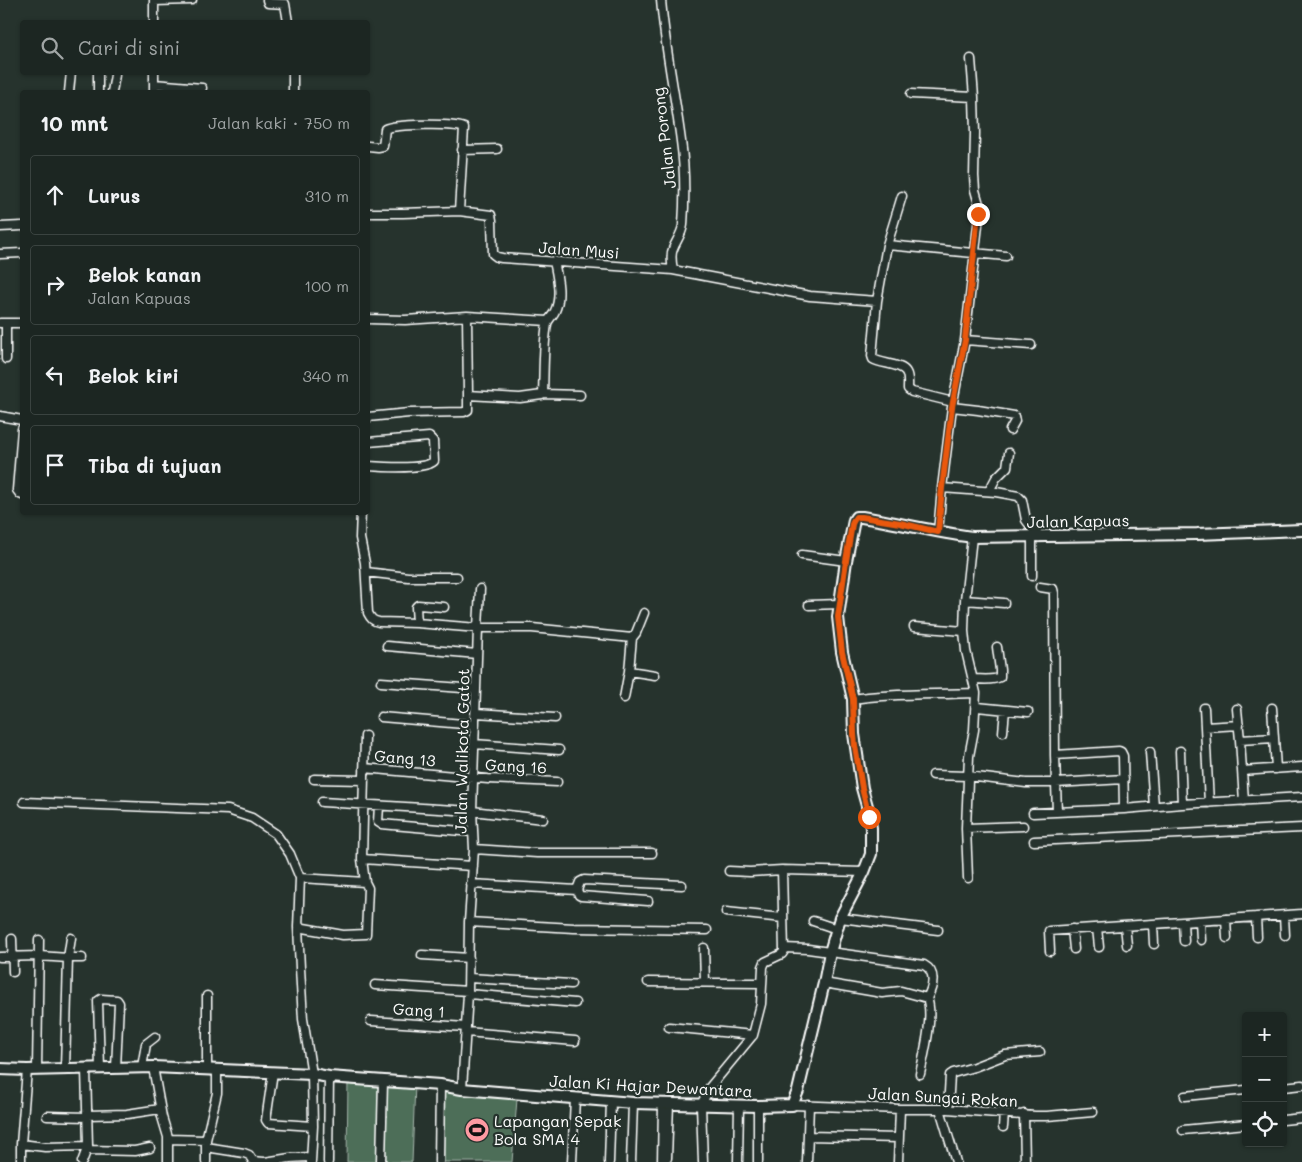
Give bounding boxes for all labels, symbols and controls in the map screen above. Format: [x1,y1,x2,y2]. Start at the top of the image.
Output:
search box [20,20,370,75]
icon: search [38,34,66,62]
text: Cari di sini [78,35,180,60]
street label: Jalan Porong [647,86,680,190]
text: 10 mnt [40,109,108,136]
text: Jalan kaki · 750 m [208,112,350,133]
icon: ahead [41,181,69,209]
text: Lurus [88,183,140,208]
text: 310 m [305,185,349,206]
route end [967,203,990,226]
street label: Jalan Musi [538,236,620,263]
text: Belok kanan [88,262,201,287]
icon: right [41,271,69,299]
text: 100 m [304,275,349,296]
text: Jalan Kapuas [88,287,191,308]
icon: left [41,361,69,389]
text: Belok kiri [88,363,179,388]
text: 340 m [302,365,349,386]
icon: arrive [41,451,69,479]
text: Tiba di tujuan [88,453,221,478]
street label: Jalan Kapuas [1026,509,1130,532]
street label: Jalan Walikota Gatot [450,668,473,834]
street label: Gang 13 [373,744,437,771]
street label: Gang 16 [485,753,547,778]
route start [858,806,881,829]
street label: Gang 1 [392,997,446,1022]
map controls [1242,1012,1287,1147]
button: + [1242,1012,1287,1057]
button: − [1242,1057,1287,1102]
street label: Jalan Ki Hajar Dewantara [549,1070,753,1101]
street label: Jalan Sungai Rokan [868,1082,1018,1111]
button: locate [1242,1102,1287,1147]
place label: Lapangan Sepak Bola SMA 4 [494,1110,622,1149]
sports icon: Lapangan Sepak Bola SMA 4 [464,1117,490,1143]

